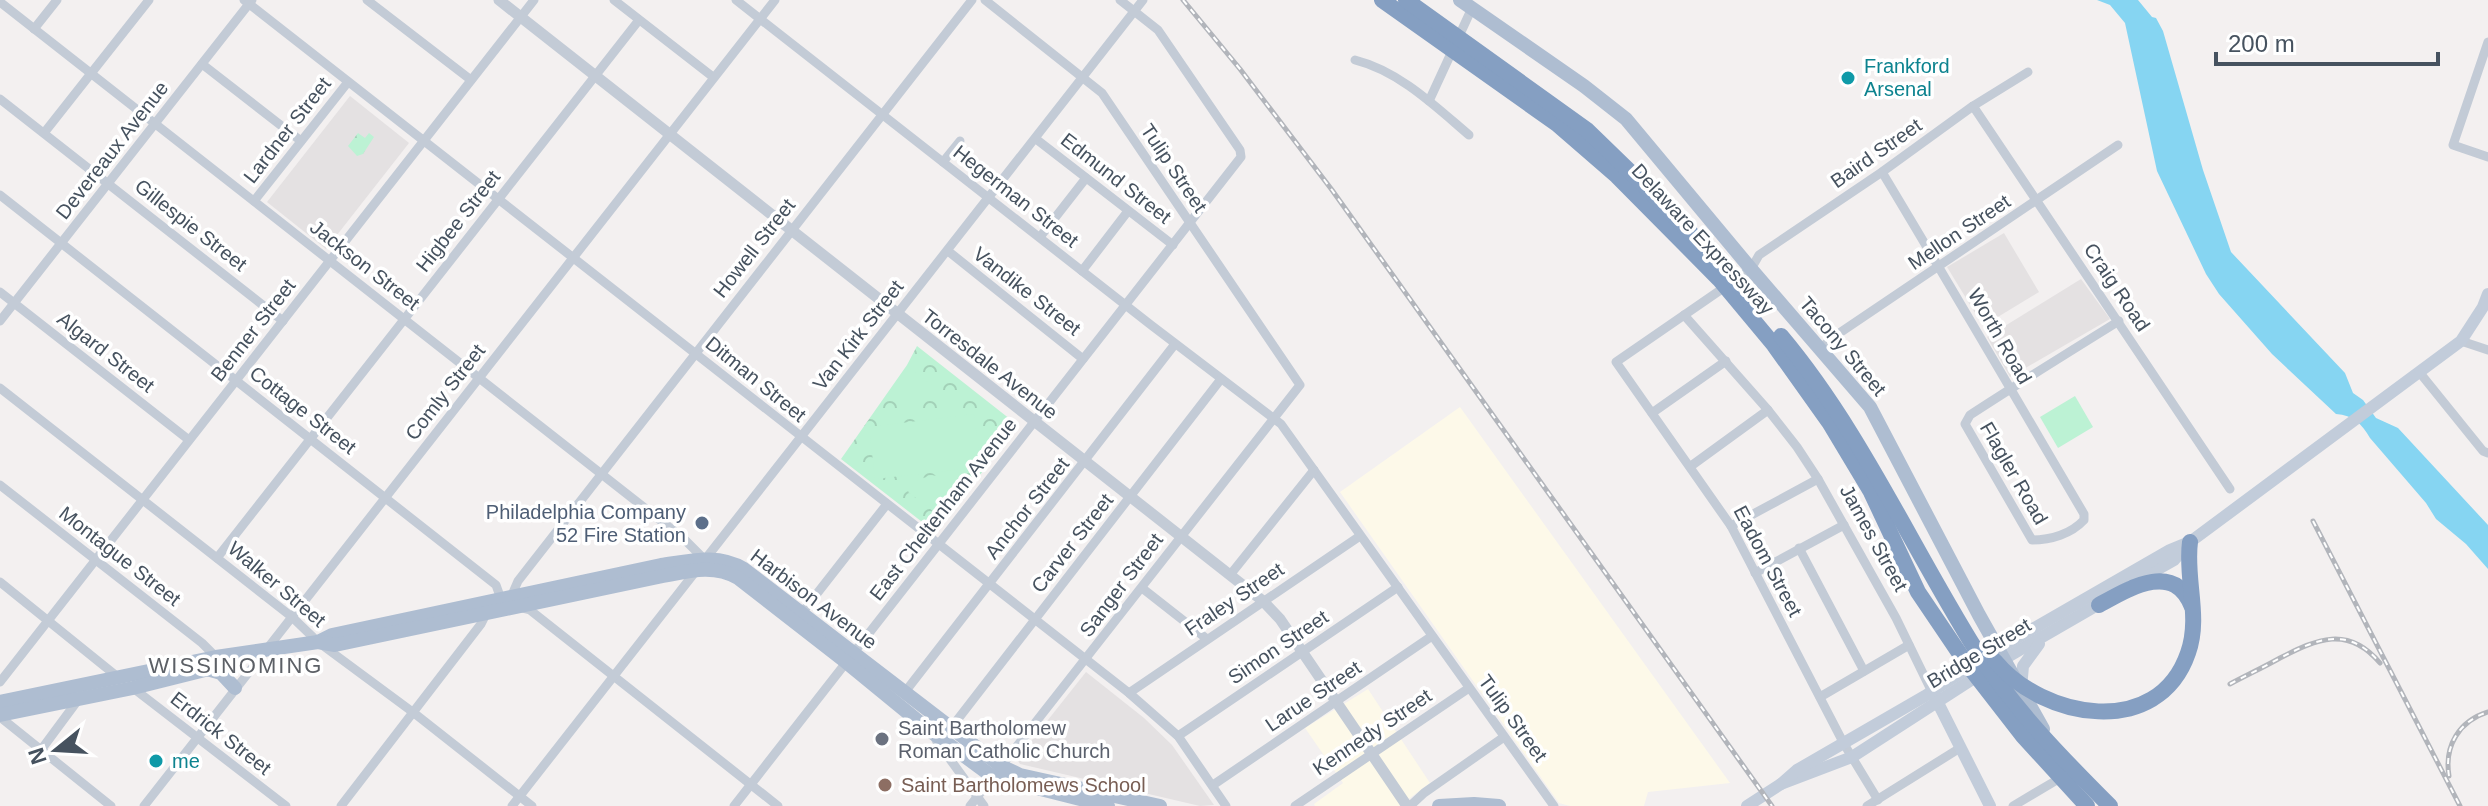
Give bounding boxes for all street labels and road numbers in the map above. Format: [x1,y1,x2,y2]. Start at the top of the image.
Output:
street label: Lardner Street [239,73,335,187]
street label: Devereaux Avenue [51,77,173,223]
street label: Baird Street [1826,113,1926,192]
street label: Tulip Street [1136,120,1212,217]
street label: Edmund Street [1057,128,1176,228]
street label: Hegerman Street [949,140,1083,252]
street label: Delaware Expressway [1627,159,1779,319]
street label: Higbee Street [412,166,505,276]
street label: Gillespie Street [131,175,252,276]
street label: Mellon Street [1904,190,2014,274]
street label: Howell Street [709,194,800,302]
street label: Jackson Street [306,216,424,315]
street label: Craig Road [2080,239,2154,335]
street label: Vandike Street [969,242,1085,340]
street label: Benner Street [206,274,300,385]
street label: Van Kirk Street [808,275,908,394]
street label: Worth Road [1964,284,2036,388]
street label: Tacony Street [1795,292,1891,400]
street label: Torresdale Avenue [918,304,1062,424]
street label: Algard Street [53,307,159,397]
street label: Ditman Street [702,332,811,426]
street label: Comly Street [401,339,490,444]
street label: Cottage Street [245,362,361,459]
street label: East Cheltenham Avenue [865,413,1021,605]
street label: Flagler Road [1976,418,2052,528]
street label: Anchor Street [981,453,1074,563]
street label: James Street [1836,481,1912,595]
street label: Carver Street [1027,489,1118,597]
street label: Montague Street [55,502,185,610]
street label: Eadom Street [1730,502,1807,621]
street label: Sanger Street [1075,529,1167,641]
street label: Walker Street [224,537,331,631]
street label: Harbison Avenue [747,544,881,654]
street label: Fraley Street [1180,558,1288,640]
street label: Simon Street [1224,605,1332,688]
street label: Bridge Street [1923,613,2035,692]
street label: Larue Street [1261,656,1365,736]
street label: Tulip Street [1474,670,1552,766]
street label: Kennedy Street [1309,684,1436,780]
street label: Erdrick Street [166,687,276,779]

